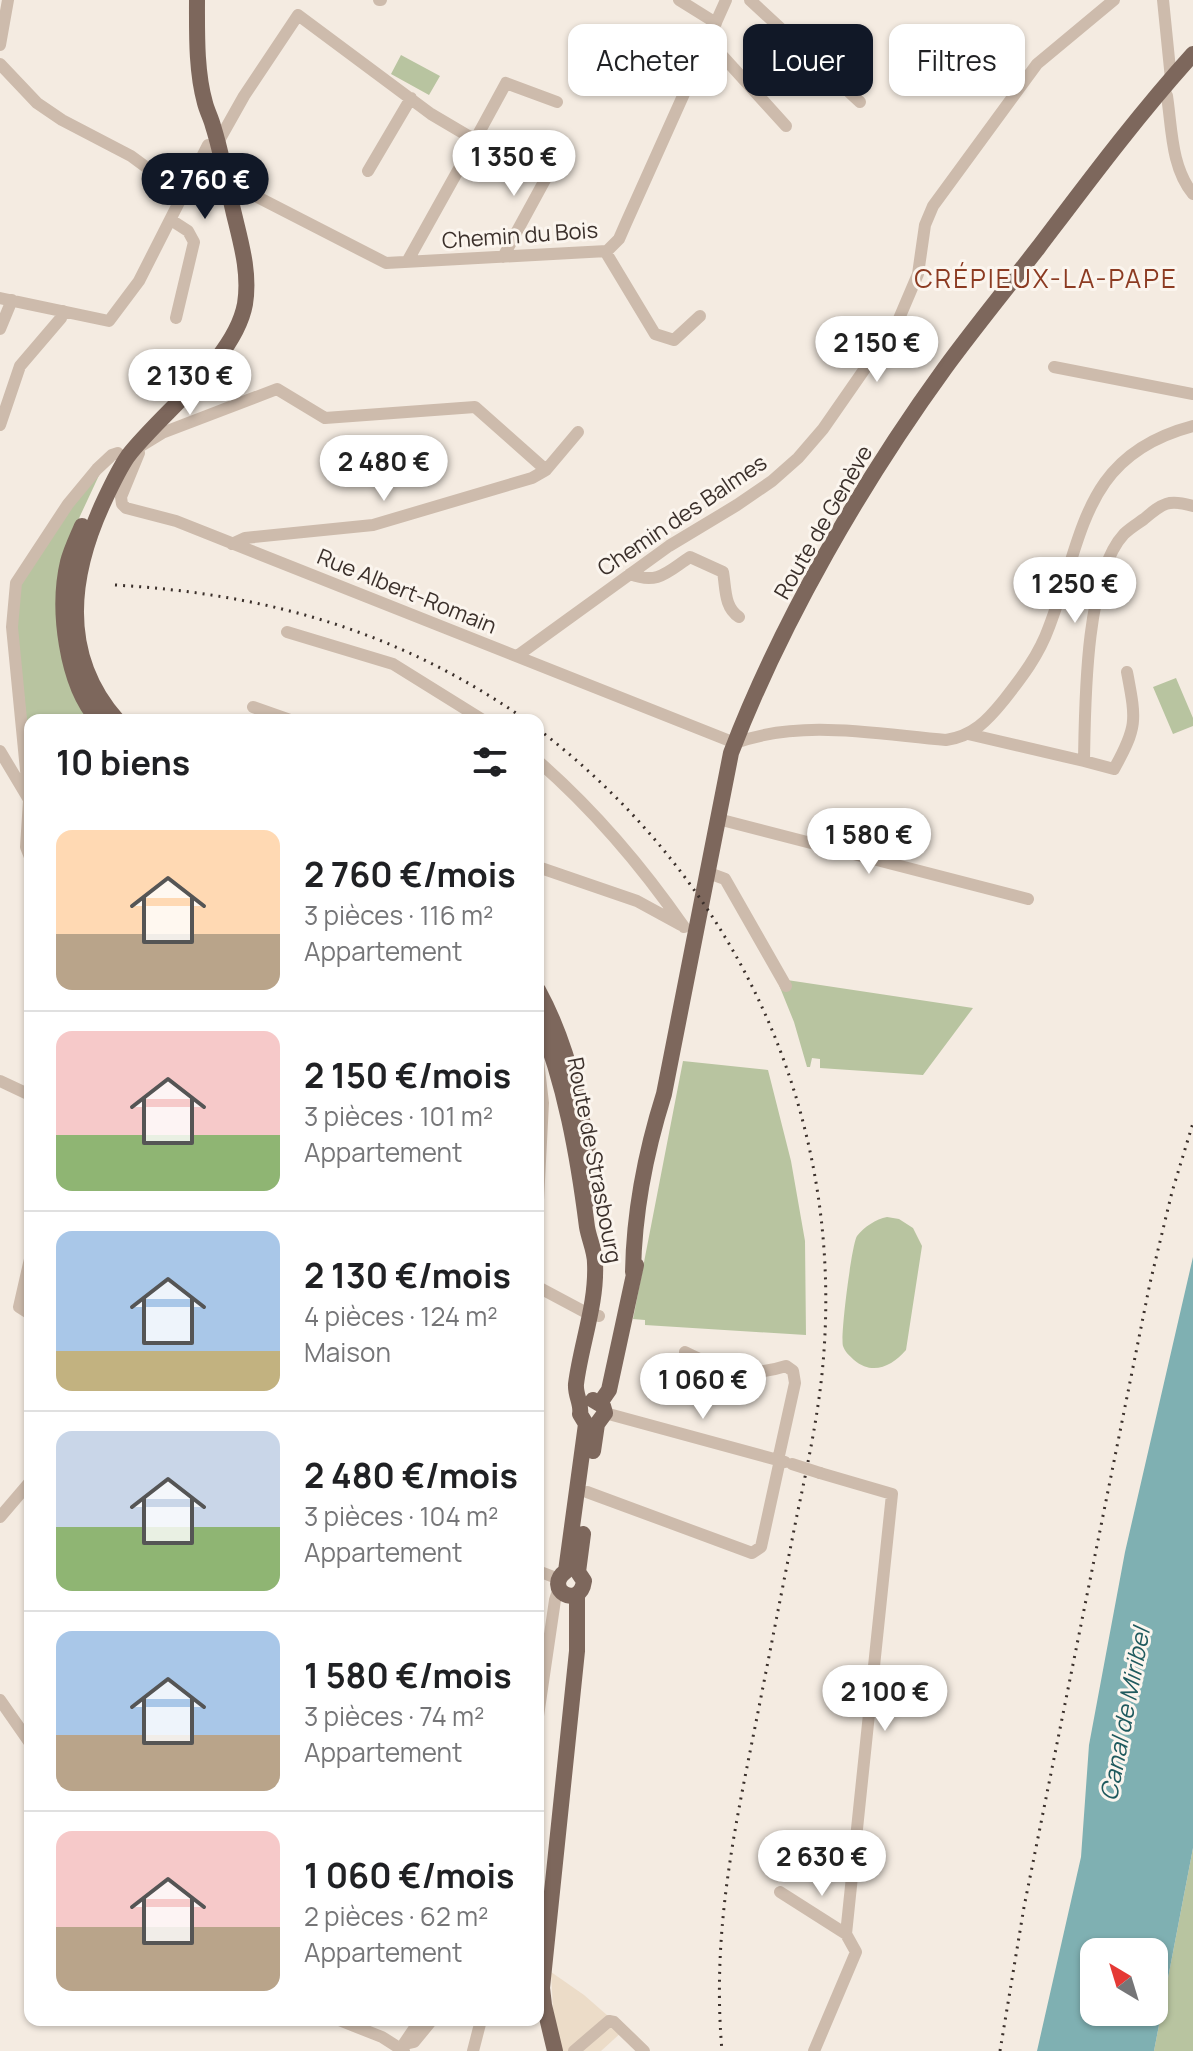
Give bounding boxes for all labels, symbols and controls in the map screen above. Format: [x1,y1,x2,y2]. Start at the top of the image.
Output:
chip: Acheter [568,24,727,96]
chip: Louer [743,24,873,96]
chip: Filtres [889,24,1025,96]
pin: 1 350 € [440,130,588,198]
text: 1 350 € [471,138,558,174]
pin: 2 760 € [131,153,279,221]
text: 2 760 € [160,161,250,197]
street label: Chemin du Bois [441,215,599,255]
district label: CRÉPIEUX-LA-PAPE [914,260,1178,296]
pin: 2 150 € [803,316,951,384]
text: 2 150 € [833,324,921,360]
pin: 2 130 € [116,349,264,417]
text: 2 130 € [146,357,234,393]
pin: 2 480 € [310,435,458,503]
street label: Route de Genève [767,439,879,604]
text: 2 480 € [338,443,430,479]
street label: Chemin des Balmes [591,447,773,583]
street label: Rue Albert-Romain [313,541,501,641]
pin: 1 250 € [1001,557,1149,625]
text: 1 250 € [1031,565,1119,601]
text: 10 biens [56,739,190,785]
icon: filters [468,740,512,784]
pin: 1 580 € [795,808,943,876]
text: 1 580 € [825,816,913,852]
text: 2 760 €/mois [304,851,516,897]
icon: home [120,862,216,958]
text: 3 pièces · 116 m² [304,897,493,933]
text: Appartement [304,933,462,969]
text: 2 150 €/mois [304,1052,511,1098]
street label: Route de Strasbourg [560,1054,630,1266]
icon: home [120,1063,216,1159]
text: 3 pièces · 101 m² [304,1098,493,1134]
text: Appartement [304,1134,462,1170]
text: 2 130 €/mois [304,1252,511,1298]
icon: home [120,1263,216,1359]
text: 4 pièces · 124 m² [304,1298,498,1334]
text: Maison [304,1334,391,1370]
pin: 1 060 € [629,1353,777,1421]
text: 1 060 € [658,1361,748,1397]
text: 2 480 €/mois [304,1452,518,1498]
icon: home [120,1463,216,1559]
text: 3 pièces · 104 m² [304,1498,498,1534]
text: Appartement [304,1534,462,1570]
water label: Canal de Miribel [1091,1621,1158,1803]
text: 1 580 €/mois [304,1652,512,1698]
icon: home [120,1663,216,1759]
pin: 2 100 € [811,1665,959,1733]
text: 2 100 € [840,1673,930,1709]
text: 3 pièces · 74 m² [304,1698,484,1734]
text: Appartement [304,1734,462,1770]
pin: 2 630 € [748,1830,896,1898]
text: 2 630 € [776,1838,868,1874]
text: 1 060 €/mois [304,1852,515,1898]
icon: home [120,1863,216,1959]
text: 2 pièces · 62 m² [304,1898,488,1934]
text: Appartement [304,1934,462,1970]
north arrow [1080,1938,1168,2026]
map controls [1080,1938,1168,2026]

